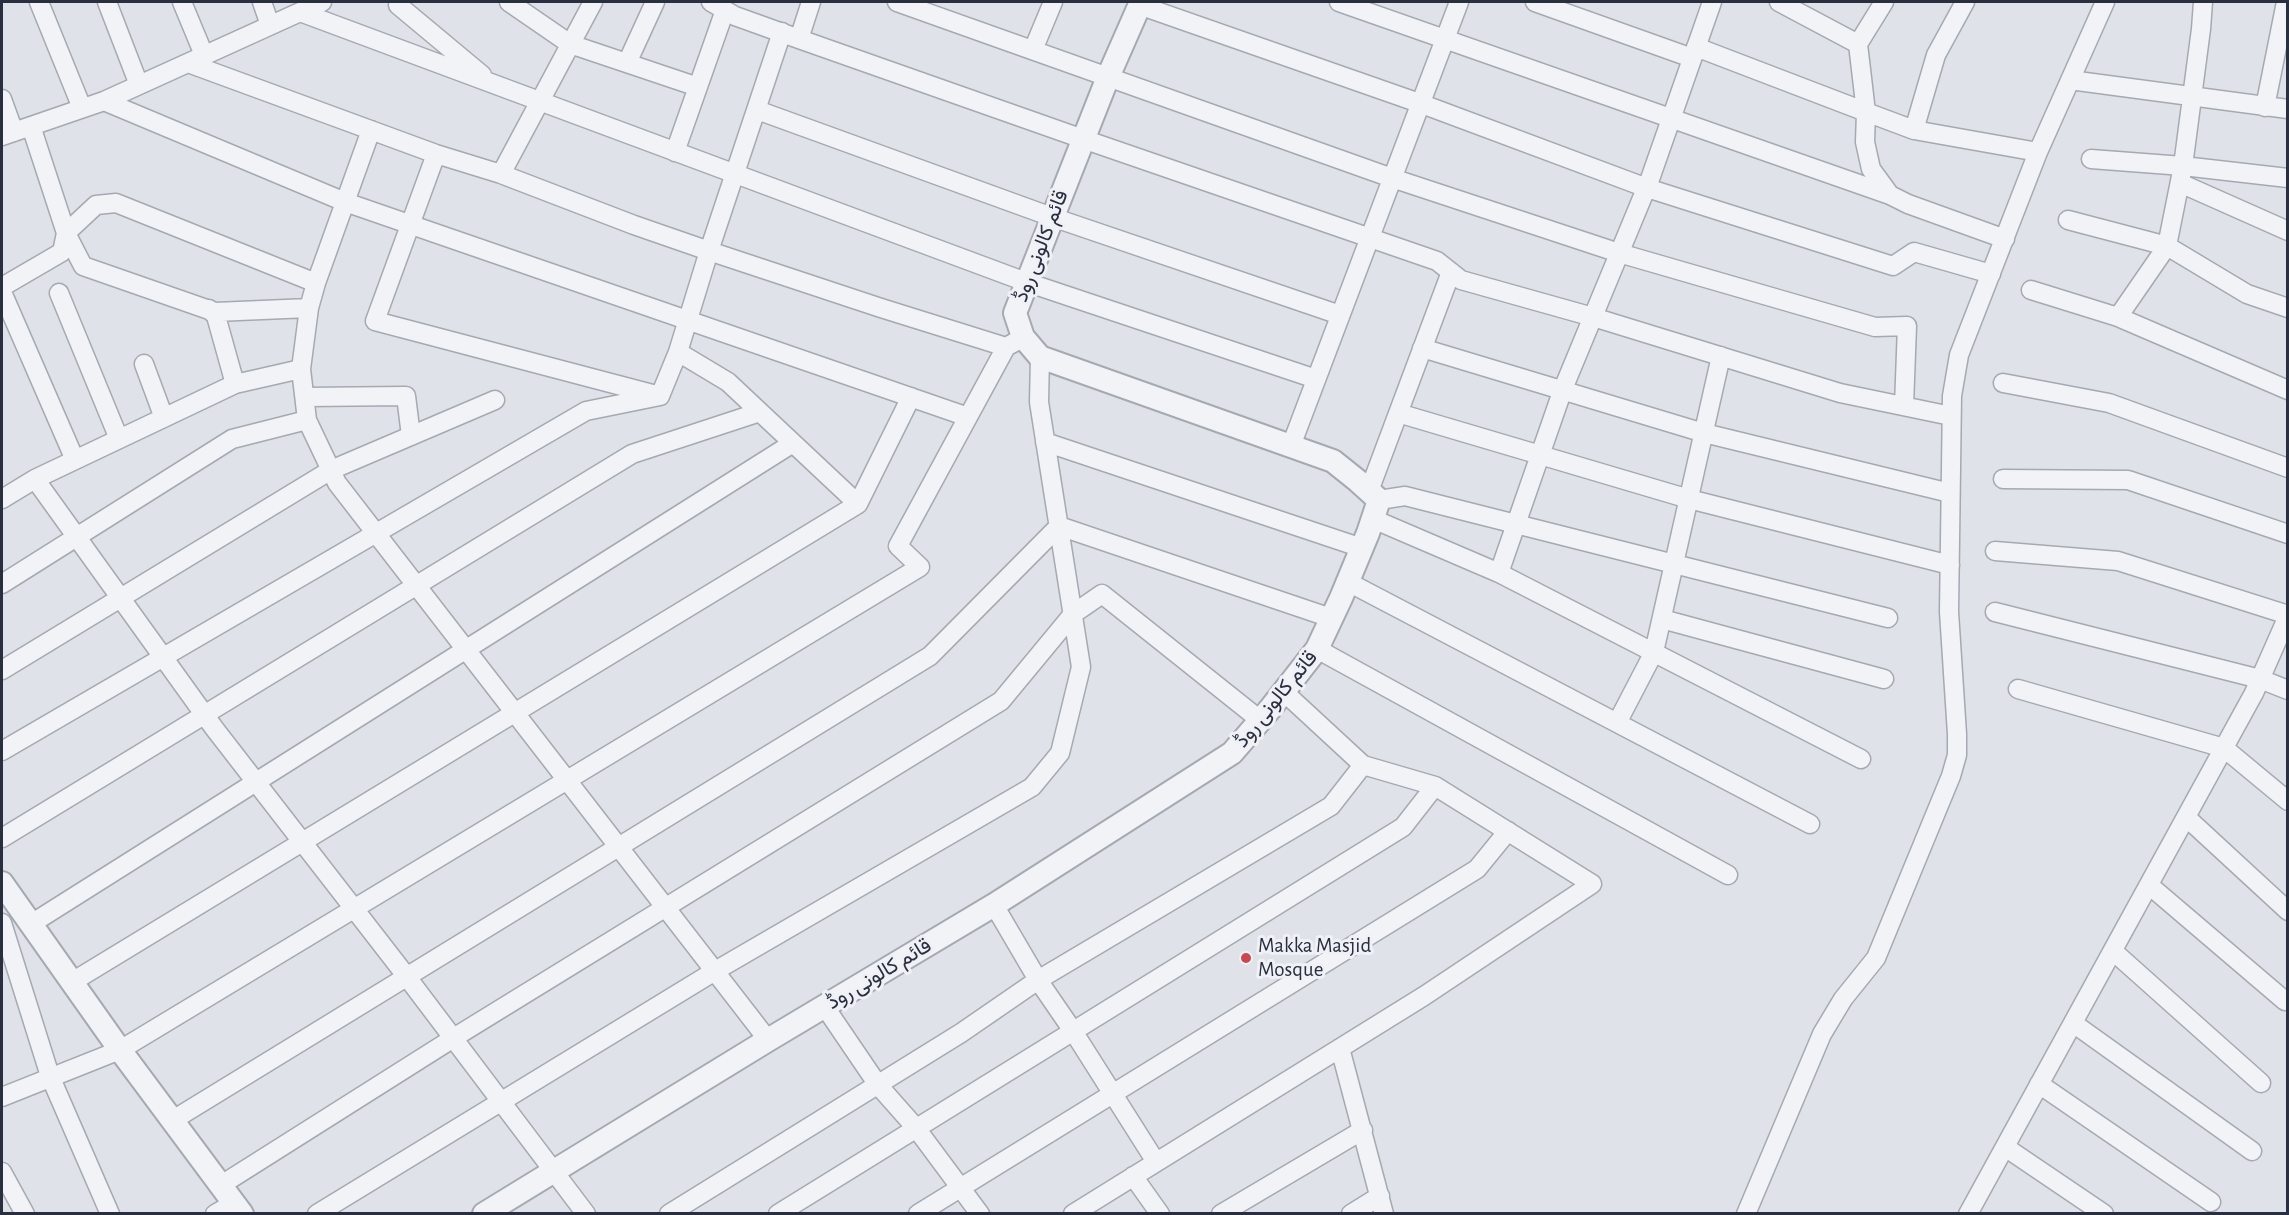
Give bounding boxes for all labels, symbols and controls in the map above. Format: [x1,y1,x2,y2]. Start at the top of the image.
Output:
street label: قائم کالونی روڈ [1008,186,1074,306]
street label: قائم کالونی روڈ [1229,645,1323,753]
street label: قائم کالونی روڈ [822,933,936,1015]
place label: Makka Masjid Mosque [1258,933,1371,983]
marker: Makka Masjid Mosque [1239,951,1253,965]

